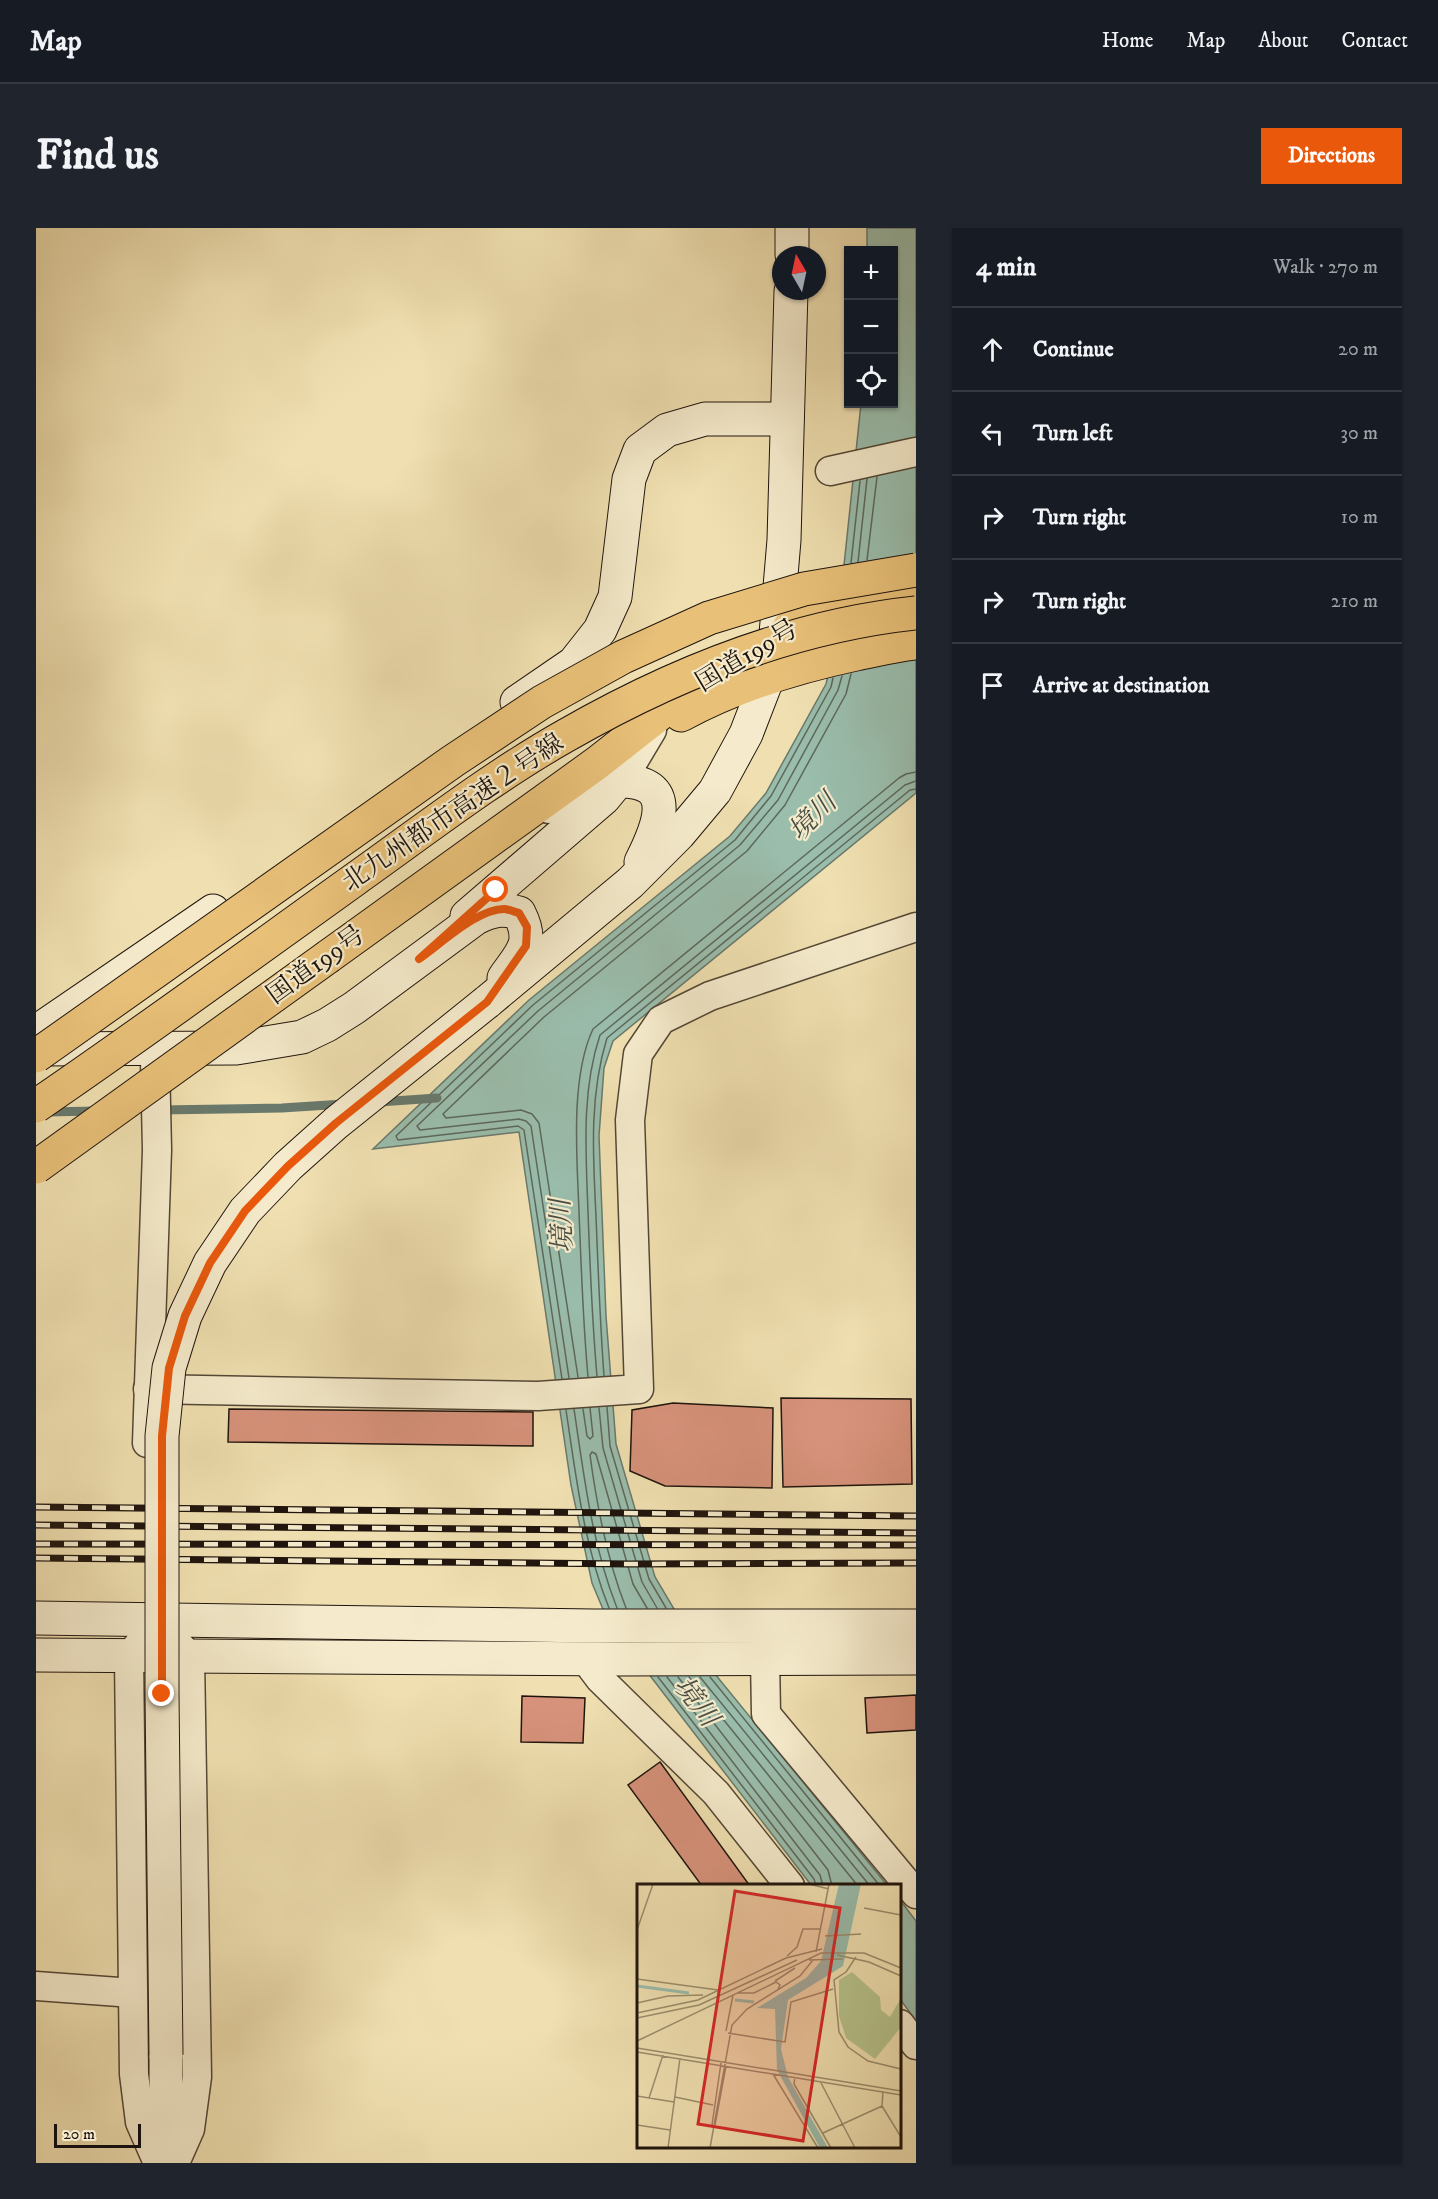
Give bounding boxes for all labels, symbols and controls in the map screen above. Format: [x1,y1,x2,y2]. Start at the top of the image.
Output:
text: Map [30,24,82,59]
text: Home [1102,28,1154,54]
text: Map [1187,28,1225,54]
text: About [1258,28,1309,54]
text: Contact [1342,28,1408,54]
button: Directions [1261,128,1402,184]
text: Find us [36,130,159,182]
north arrow [772,246,826,300]
map controls [844,246,898,408]
button: + [844,246,898,300]
text: 4 min [976,251,1036,284]
text: Walk · 270 m [1273,255,1378,280]
button: − [844,300,898,354]
icon: ahead [976,333,1009,366]
text: Continue [1033,336,1114,363]
text: 20 m [1338,337,1378,362]
button: locate [844,354,898,408]
icon: left [976,417,1009,450]
text: Turn left [1033,420,1113,447]
text: 30 m [1340,421,1378,446]
icon: right [976,501,1009,534]
text: Turn right [1033,504,1126,531]
text: 10 m [1341,505,1378,530]
icon: right [976,585,1009,618]
text: Turn right [1033,588,1126,615]
text: 210 m [1331,589,1378,614]
street label: 国道199号 [690,613,804,699]
icon: arrive [976,669,1009,702]
text: Arrive at destination [1033,672,1210,699]
street label: 北九州都市高速２号線 [336,727,570,899]
water label: 境川 [782,784,846,848]
route start [482,876,508,902]
street label: 国道199号 [260,918,372,1012]
water label: 境川 [543,1195,580,1254]
water label: 境川 [666,1670,728,1736]
route end [148,1680,174,1706]
inset map [637,1884,901,2148]
scale bar [54,2121,141,2148]
text: 20 m [63,2124,95,2144]

